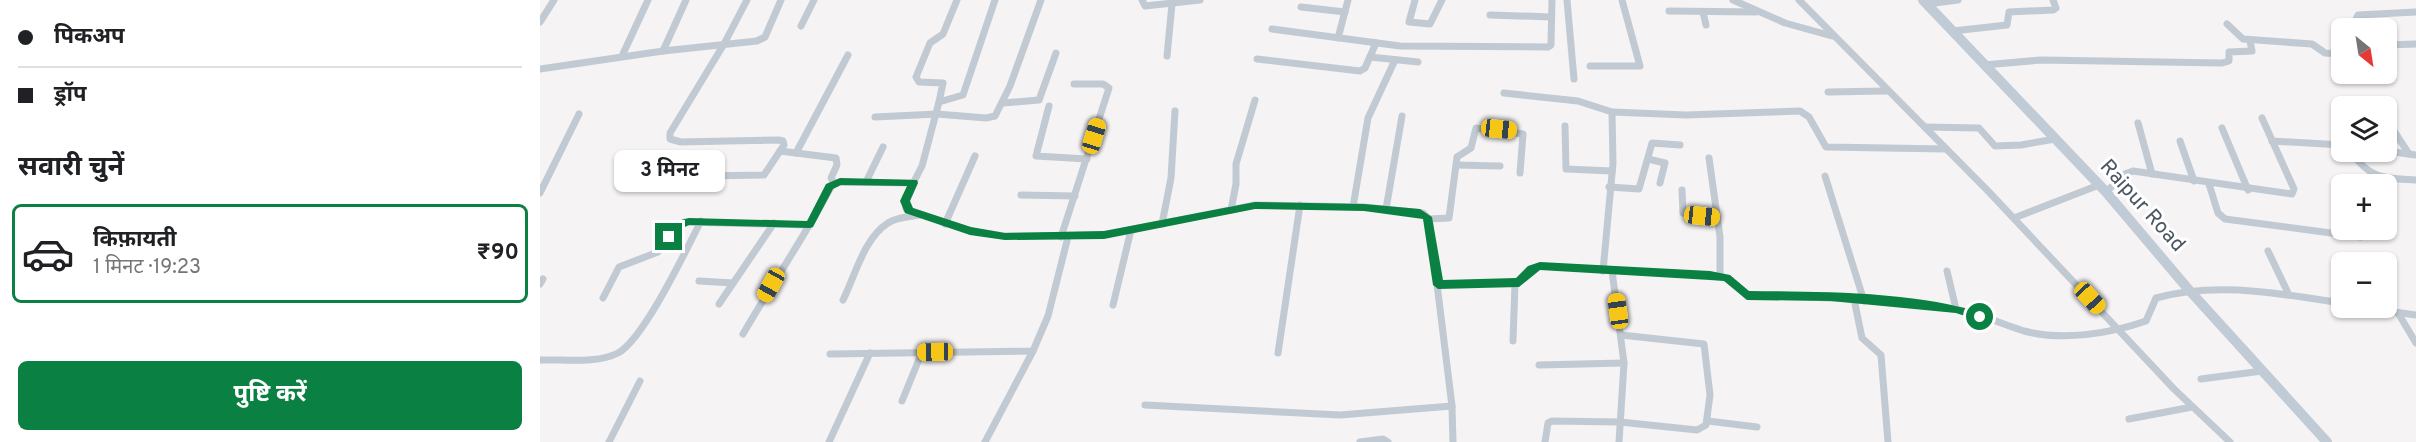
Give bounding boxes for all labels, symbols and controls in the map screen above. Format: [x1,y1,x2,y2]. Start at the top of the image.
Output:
north arrow [2331,18,2397,84]
map controls [2331,18,2397,318]
text: पिकअप [54,24,125,51]
text: ड्रॉप [54,82,87,109]
button: layers [2331,96,2397,162]
car [1080,116,1108,156]
car [1480,118,1518,140]
callout: 3 मिनट [614,150,724,192]
text: सवारी चुनें [18,151,124,185]
street label: Raipur Road [2093,154,2191,258]
text: 3 मिनट [640,158,699,184]
button: + [2331,174,2397,240]
car [1683,205,1721,227]
route end [655,223,682,250]
icon: car [21,227,75,281]
text: किफ़ायती [93,227,177,254]
text: ₹90 [476,240,519,267]
button: − [2331,252,2397,318]
text: 1 मिनट · 19:23 [93,255,201,281]
car [754,265,788,305]
car [2071,279,2109,317]
car [1607,292,1629,330]
route start [1966,303,1993,330]
car [917,343,953,361]
button: पुष्टि करें [18,361,522,430]

